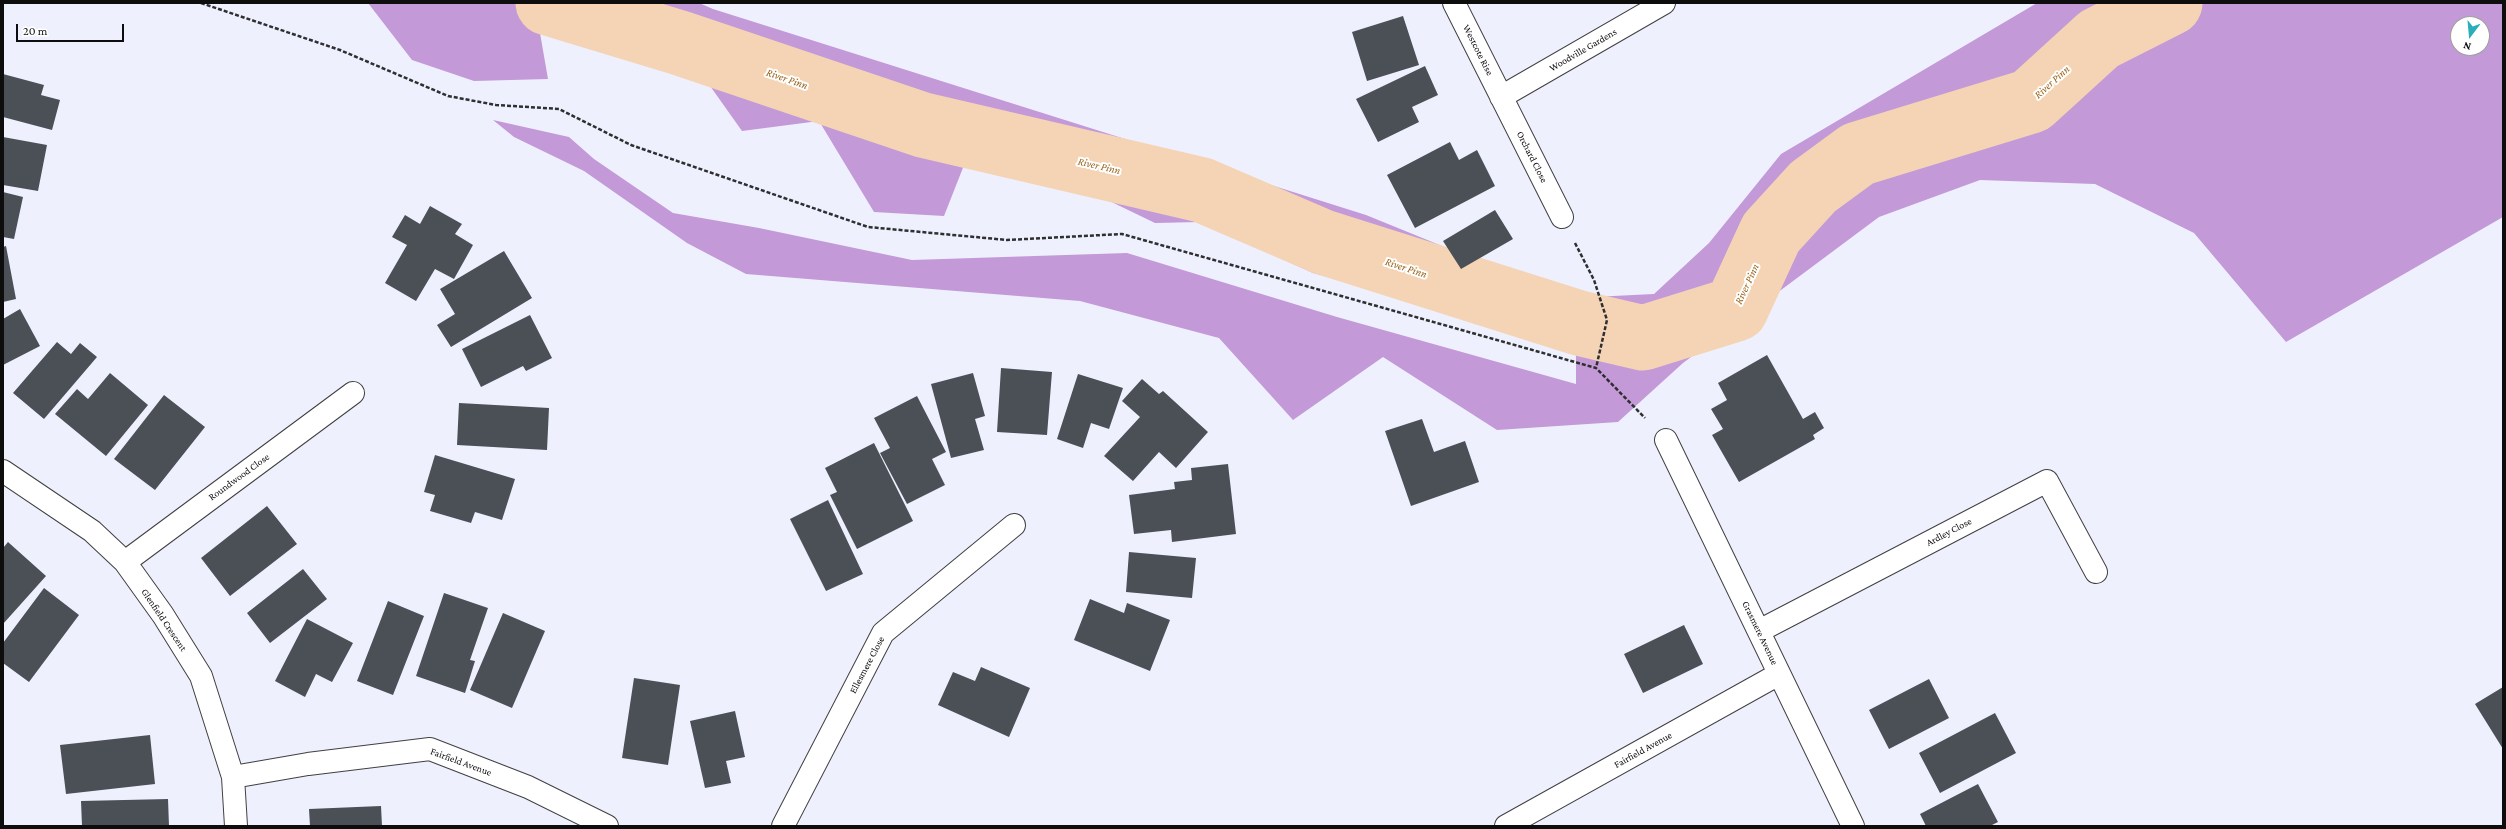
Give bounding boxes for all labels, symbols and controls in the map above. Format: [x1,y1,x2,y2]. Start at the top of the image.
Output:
scale bar [18,16,126,42]
north arrow [2450,16,2490,56]
street label: Westcote Rise [1460,23,1496,77]
text: 20 m [23,24,47,38]
street label: Woodville Gardens [1547,26,1619,74]
text: N [2462,40,2472,53]
water label: River Pinn [2032,63,2072,101]
water label: River Pinn [764,66,810,92]
street label: Orchard Close [1514,129,1550,185]
water label: River Pinn [1076,155,1122,177]
water label: River Pinn [1383,255,1429,281]
water label: River Pinn [1732,262,1762,306]
street label: Roundwood Close [206,451,272,503]
street label: Ardley Close [1924,515,1974,549]
street label: Glenfield Crescent [139,586,189,654]
street label: Grasmere Avenue [1739,599,1781,667]
street label: Ellesmere Close [847,634,887,696]
street label: Fairfield Avenue [1612,729,1674,771]
street label: Fairfield Avenue [429,745,493,779]

